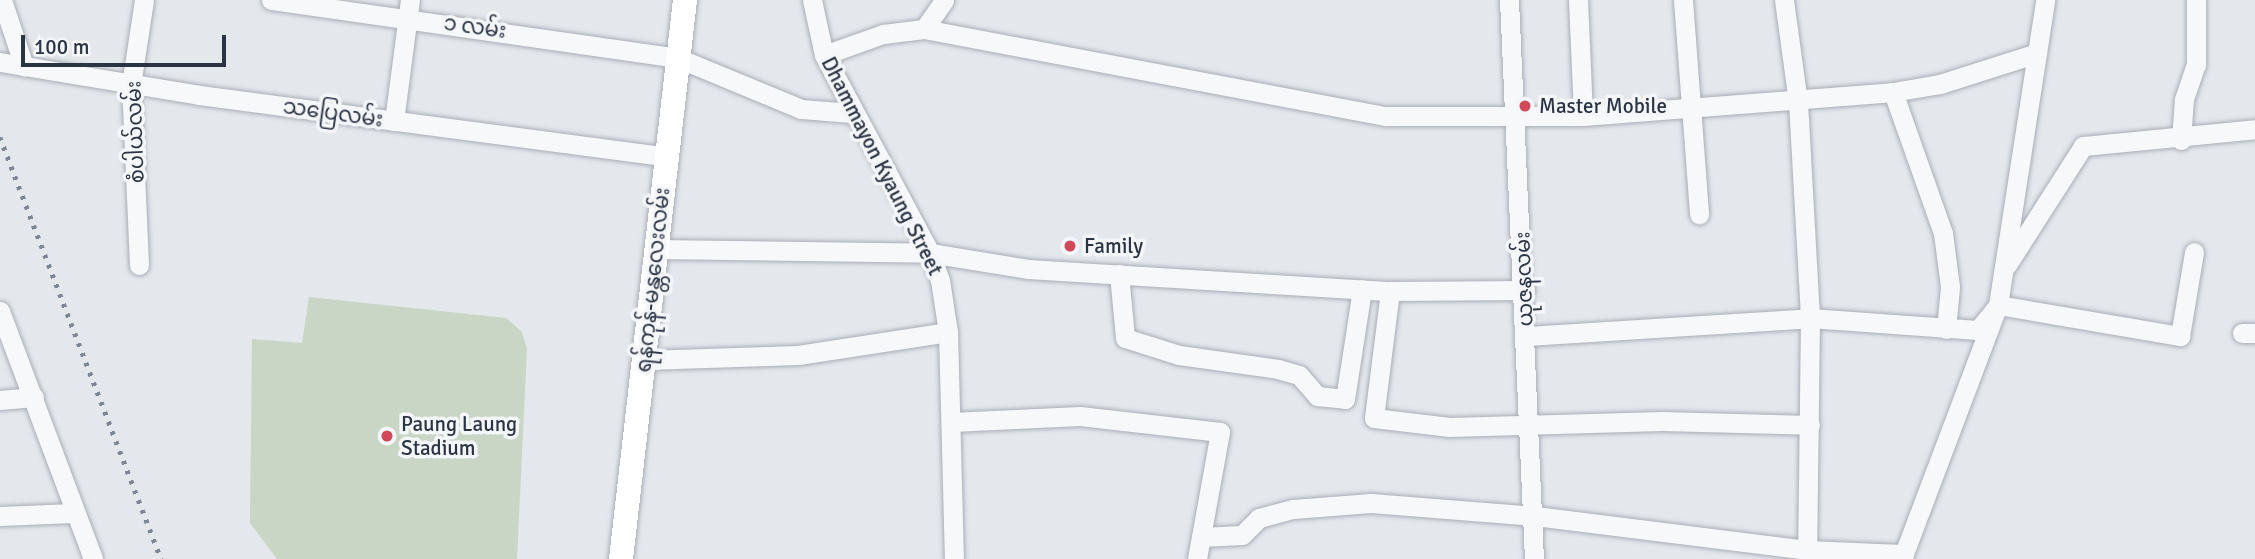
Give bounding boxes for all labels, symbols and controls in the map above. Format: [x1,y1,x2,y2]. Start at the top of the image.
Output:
street label: ၁ လမ်း [442,10,508,44]
scale bar [24,21,229,65]
text: 100 m [34,34,89,60]
street label: Dhammayon Kyaung Street [816,53,948,279]
street label: စံပါယ်လမ်း [121,80,149,184]
place label: Master Mobile [1539,93,1667,119]
street label: သပြေလမ်း [281,94,385,132]
marker: Master Mobile [1517,98,1533,114]
street label: ရန်ကုန်-မန္တလေးလမ်း [631,186,675,374]
street label: ယုဇနလမ်း [1510,231,1538,327]
place label: Family [1084,233,1143,259]
marker: Family [1062,238,1078,254]
place label: Paung Laung Stadium [401,411,517,461]
marker: Paung Laung Stadium [379,428,395,444]

